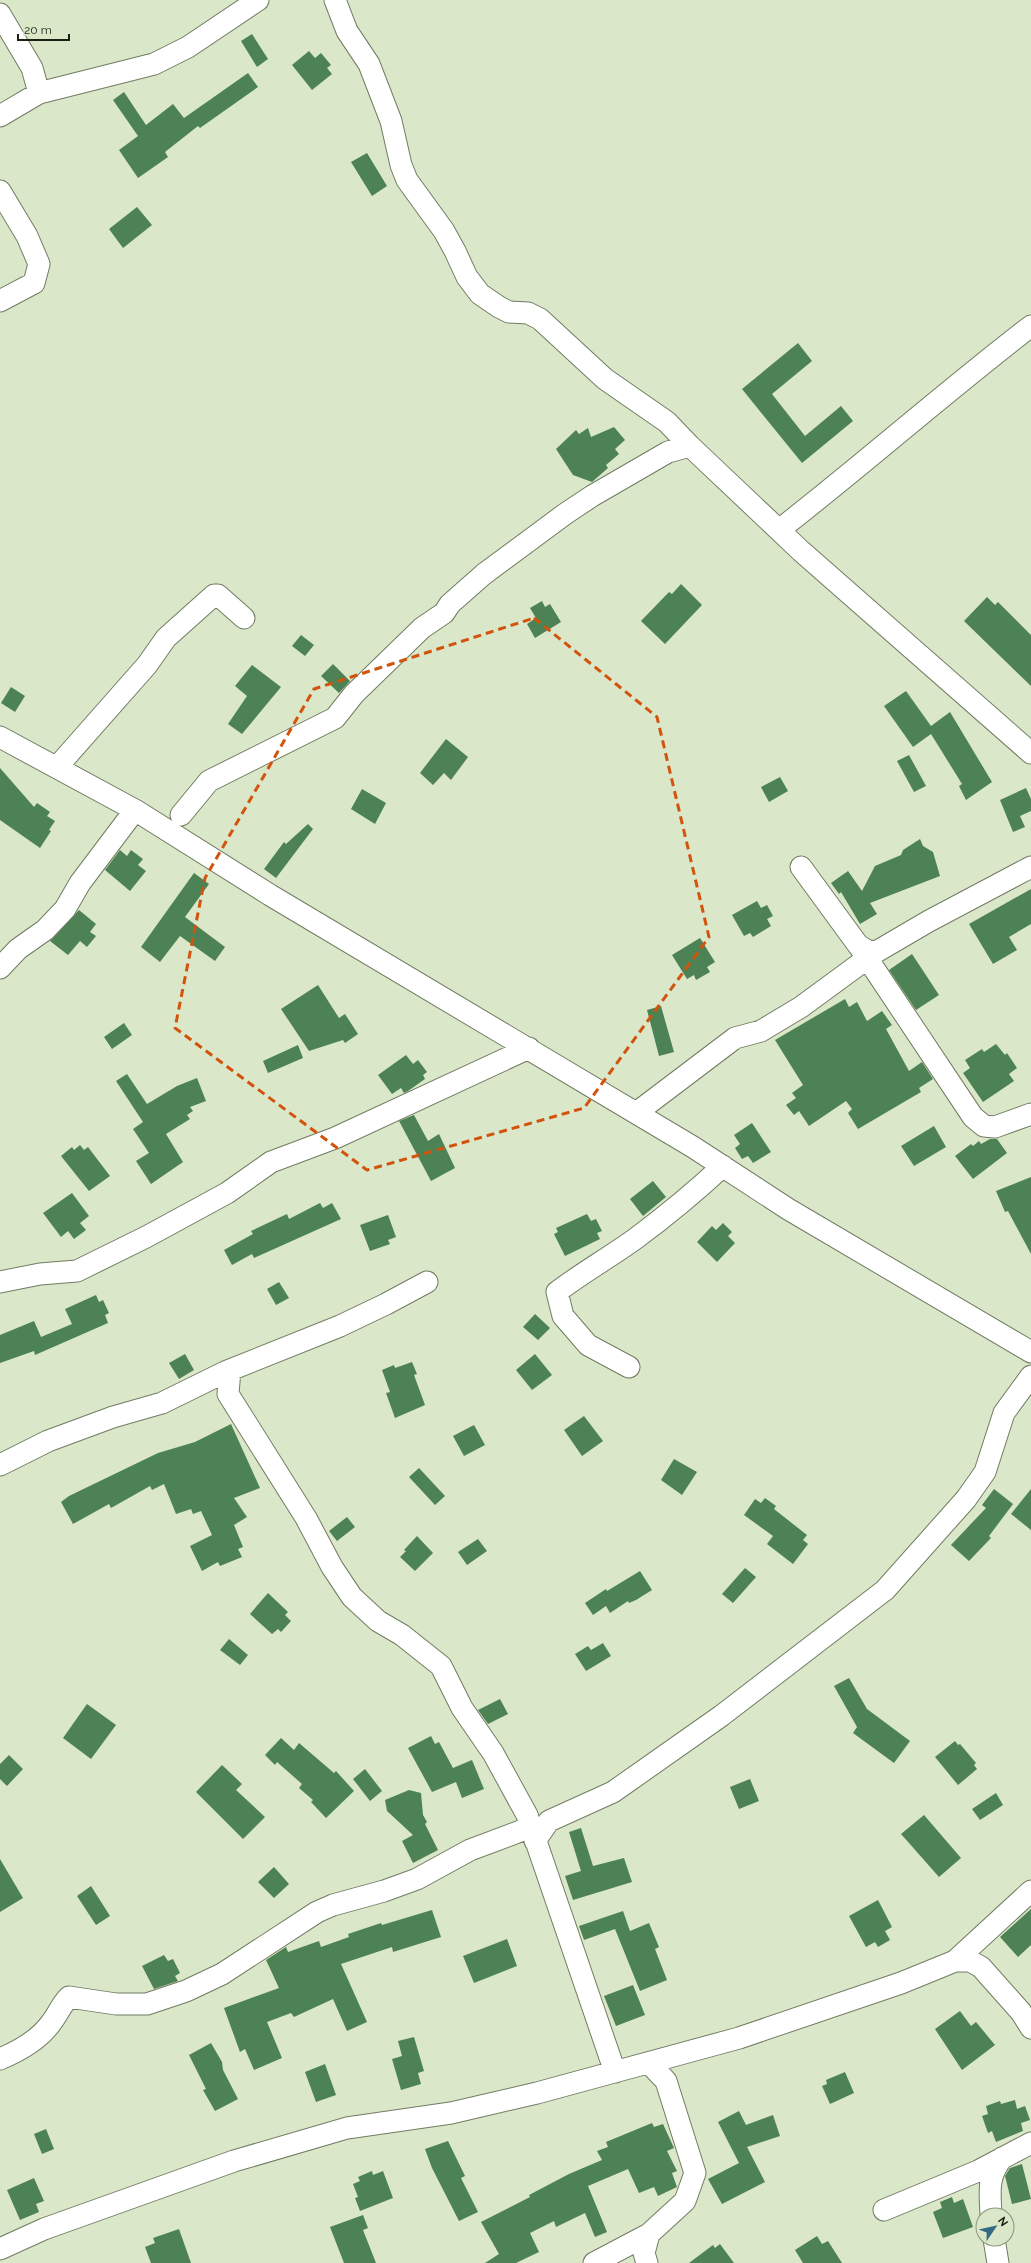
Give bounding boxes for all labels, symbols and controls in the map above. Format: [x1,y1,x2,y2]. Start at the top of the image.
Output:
scale bar [18,16,69,42]
text: 20 m [24,23,52,37]
north arrow [975,2207,1015,2247]
text: N [995,2215,1011,2229]

